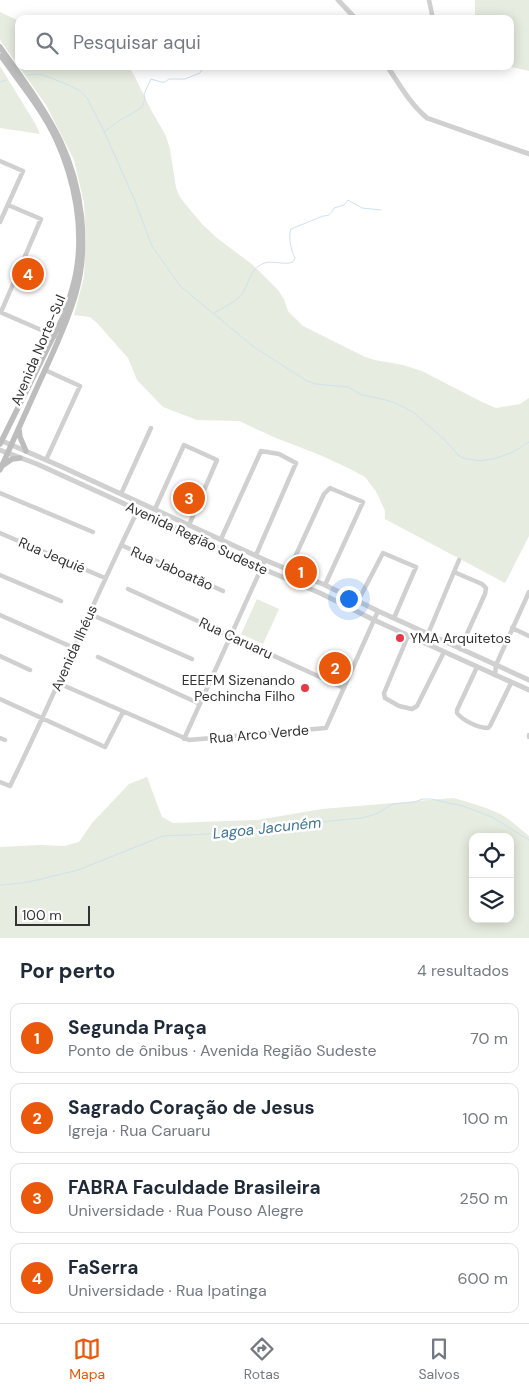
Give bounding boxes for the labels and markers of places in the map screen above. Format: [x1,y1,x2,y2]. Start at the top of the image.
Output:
pin: 4 [12,255,44,293]
pin: 3 [173,479,205,517]
pin: 1 [285,553,317,591]
place label: YMA Arquitetos [410,629,511,647]
marker: YMA Arquitetos [394,632,406,644]
pin: 2 [319,649,351,687]
place label: EEEFM Sizenando Pechincha Filho [182,671,295,705]
marker: EEEFM Sizenando Pechincha Filho [299,682,311,694]

